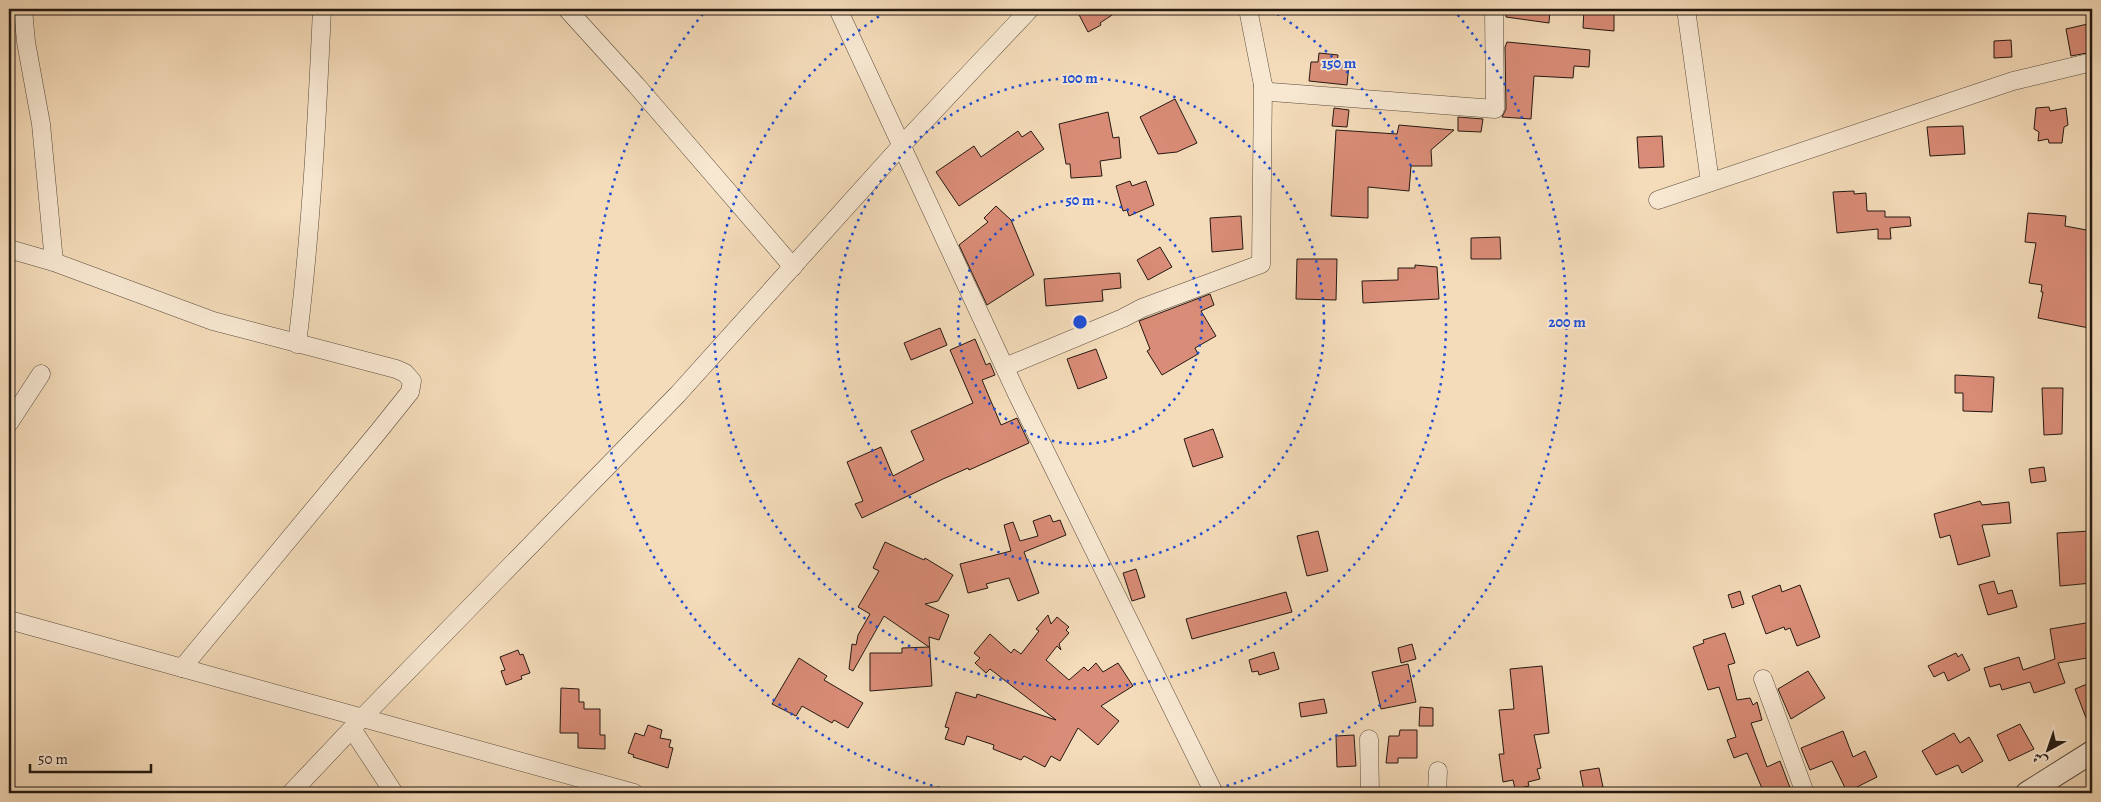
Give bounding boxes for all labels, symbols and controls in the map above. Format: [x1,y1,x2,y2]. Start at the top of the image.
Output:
text: 150 m [1322,53,1357,73]
text: 100 m [1062,68,1098,88]
text: 50 m [1065,190,1095,210]
text: 200 m [1548,312,1586,332]
centre of rings [1071,313,1089,331]
north arrow [2024,724,2074,774]
scale bar [30,742,151,774]
text: ش [2028,748,2051,771]
text: 50 m [38,749,68,769]

